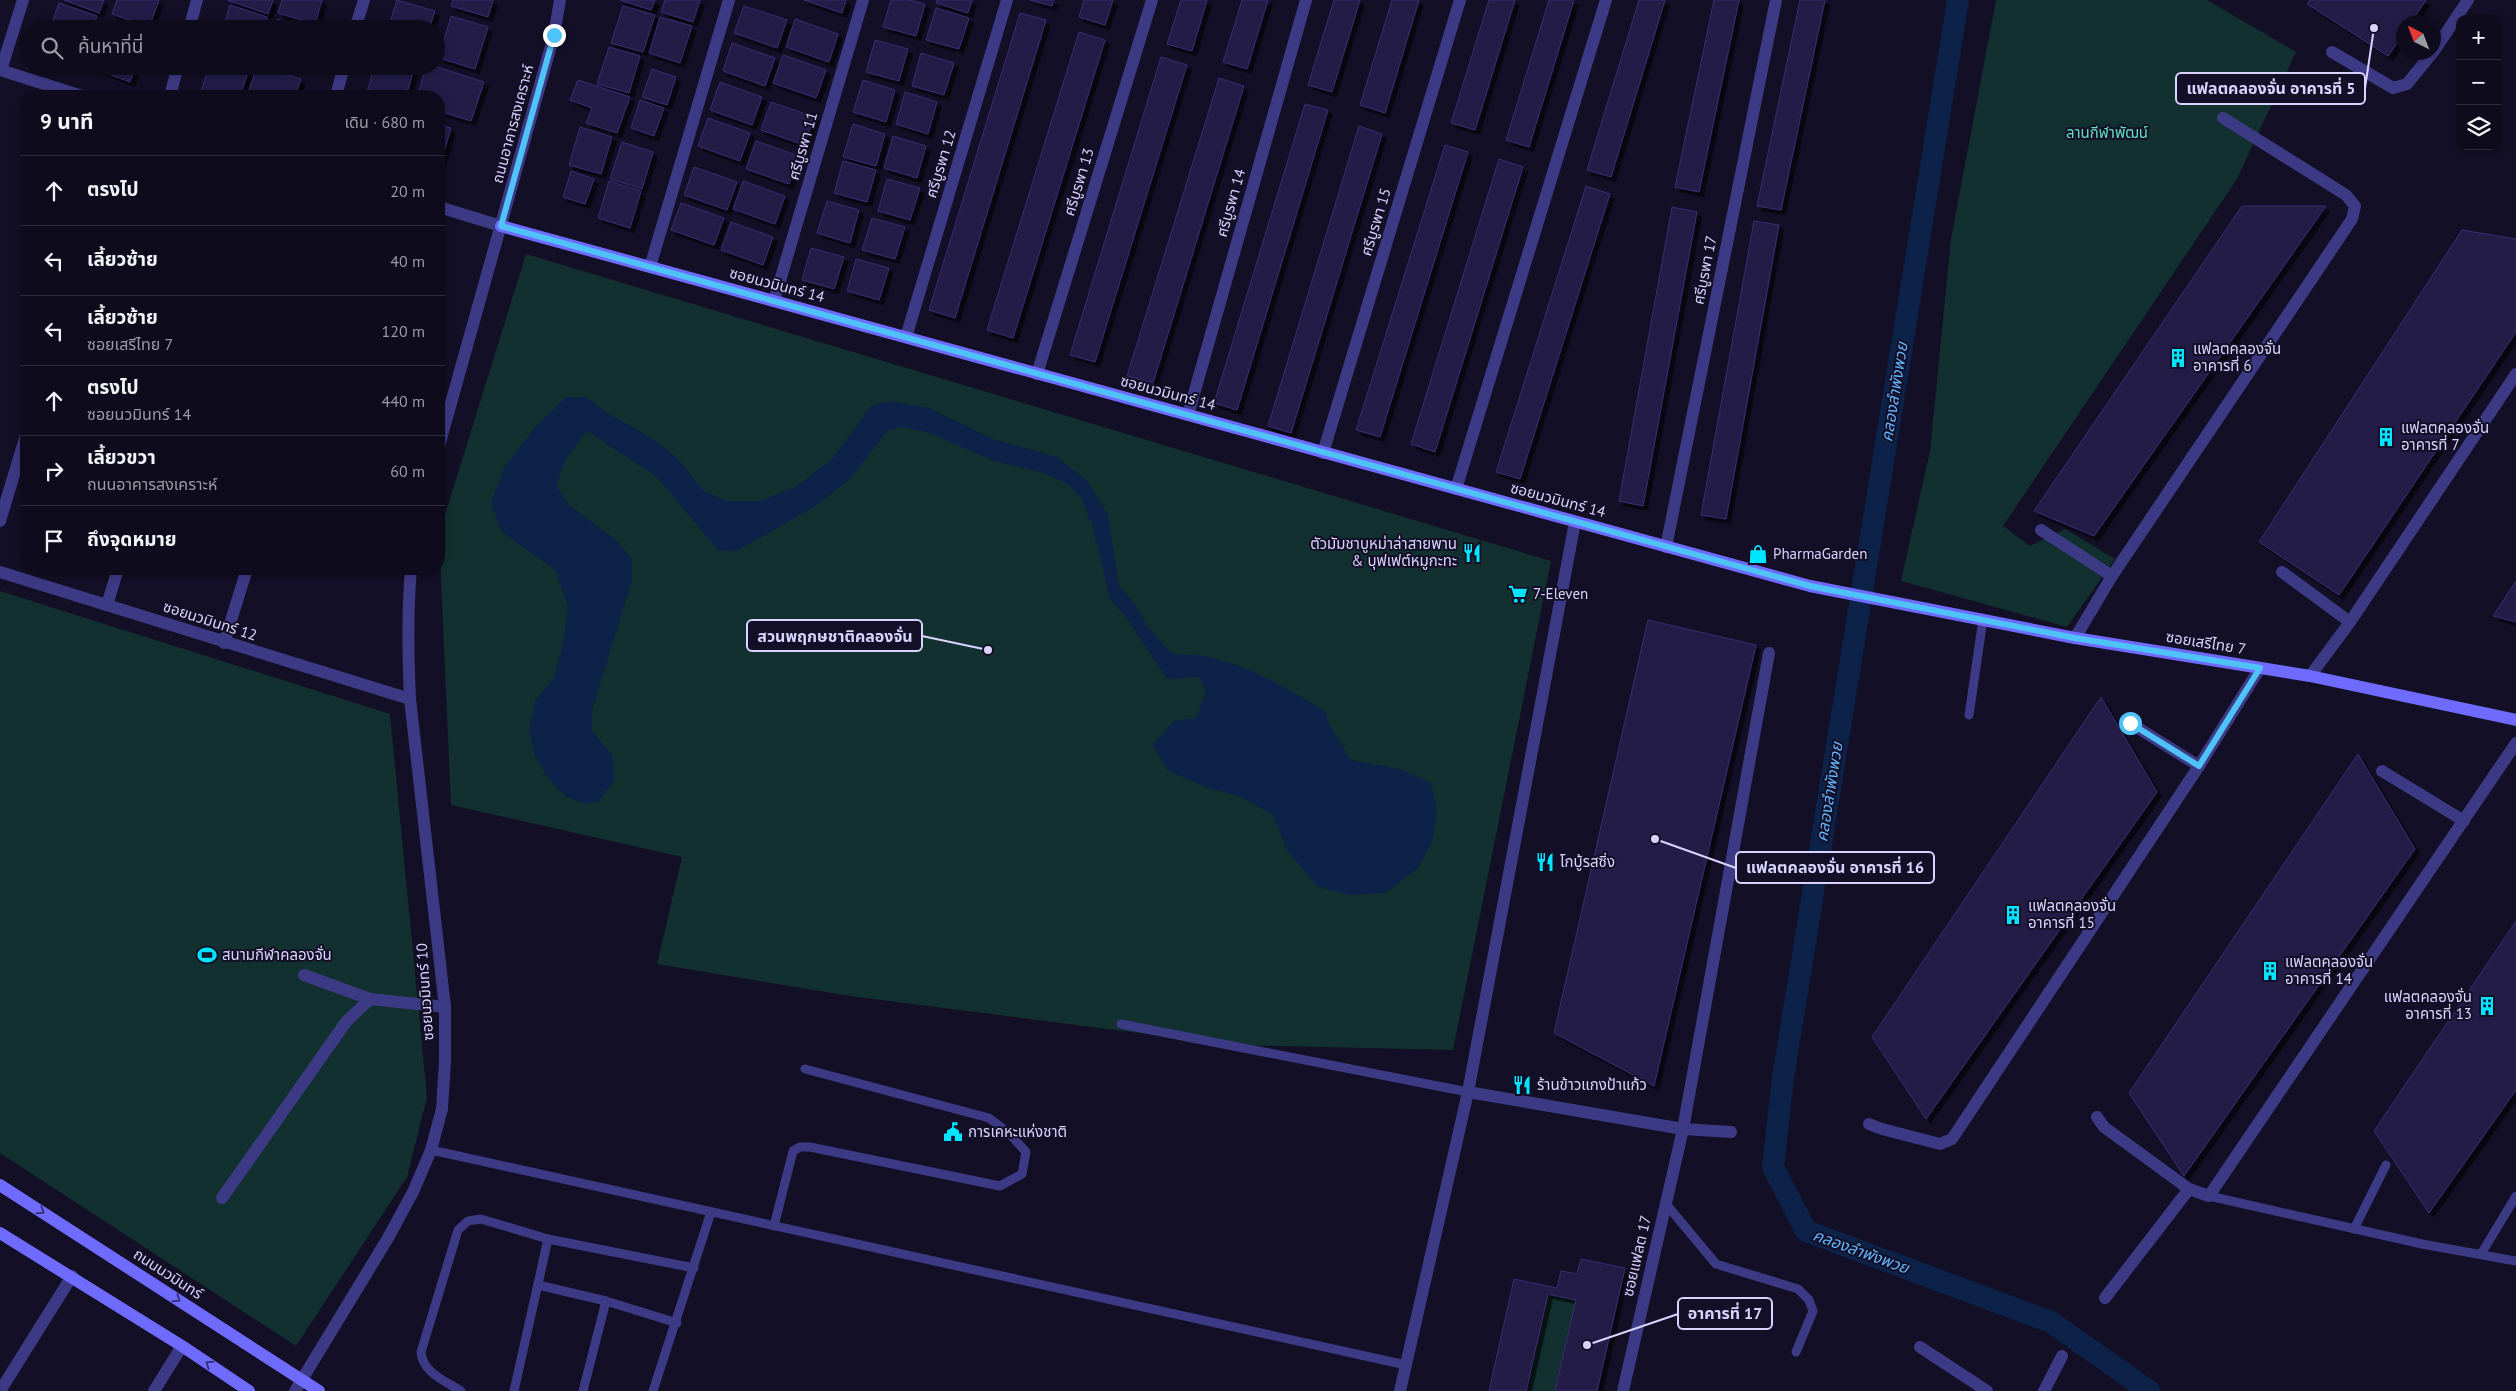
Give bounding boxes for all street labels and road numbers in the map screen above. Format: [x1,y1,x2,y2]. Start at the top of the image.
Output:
street label: ถนนอาคารสงเคราะห์ [488,62,538,185]
street label: ศรีบูรพา 11 [784,110,821,182]
street label: ศรีบูรพา 12 [921,128,960,200]
street label: ศรีบูรพา 13 [1059,146,1098,218]
street label: ศรีบูรพา 14 [1212,167,1249,239]
street label: ศรีบูรพา 15 [1356,186,1395,258]
street label: ศรีบูรพา 17 [1689,234,1721,306]
street label: ซอยนวมินทร์ 14 [728,263,827,306]
street label: ซอยนวมินทร์ 14 [1119,371,1218,414]
street label: ซอยนวมินทร์ 14 [1509,478,1608,521]
street label: ซอยนวมินทร์ 12 [161,596,260,645]
street label: ซอยเสรีไทย 7 [2165,627,2247,658]
street label: ซอยนวมินทร์ 10 [412,943,437,1041]
street label: ซอยแฟลต 17 [1618,1213,1655,1298]
street label: ถนนนวมินทร์ [130,1244,207,1303]

